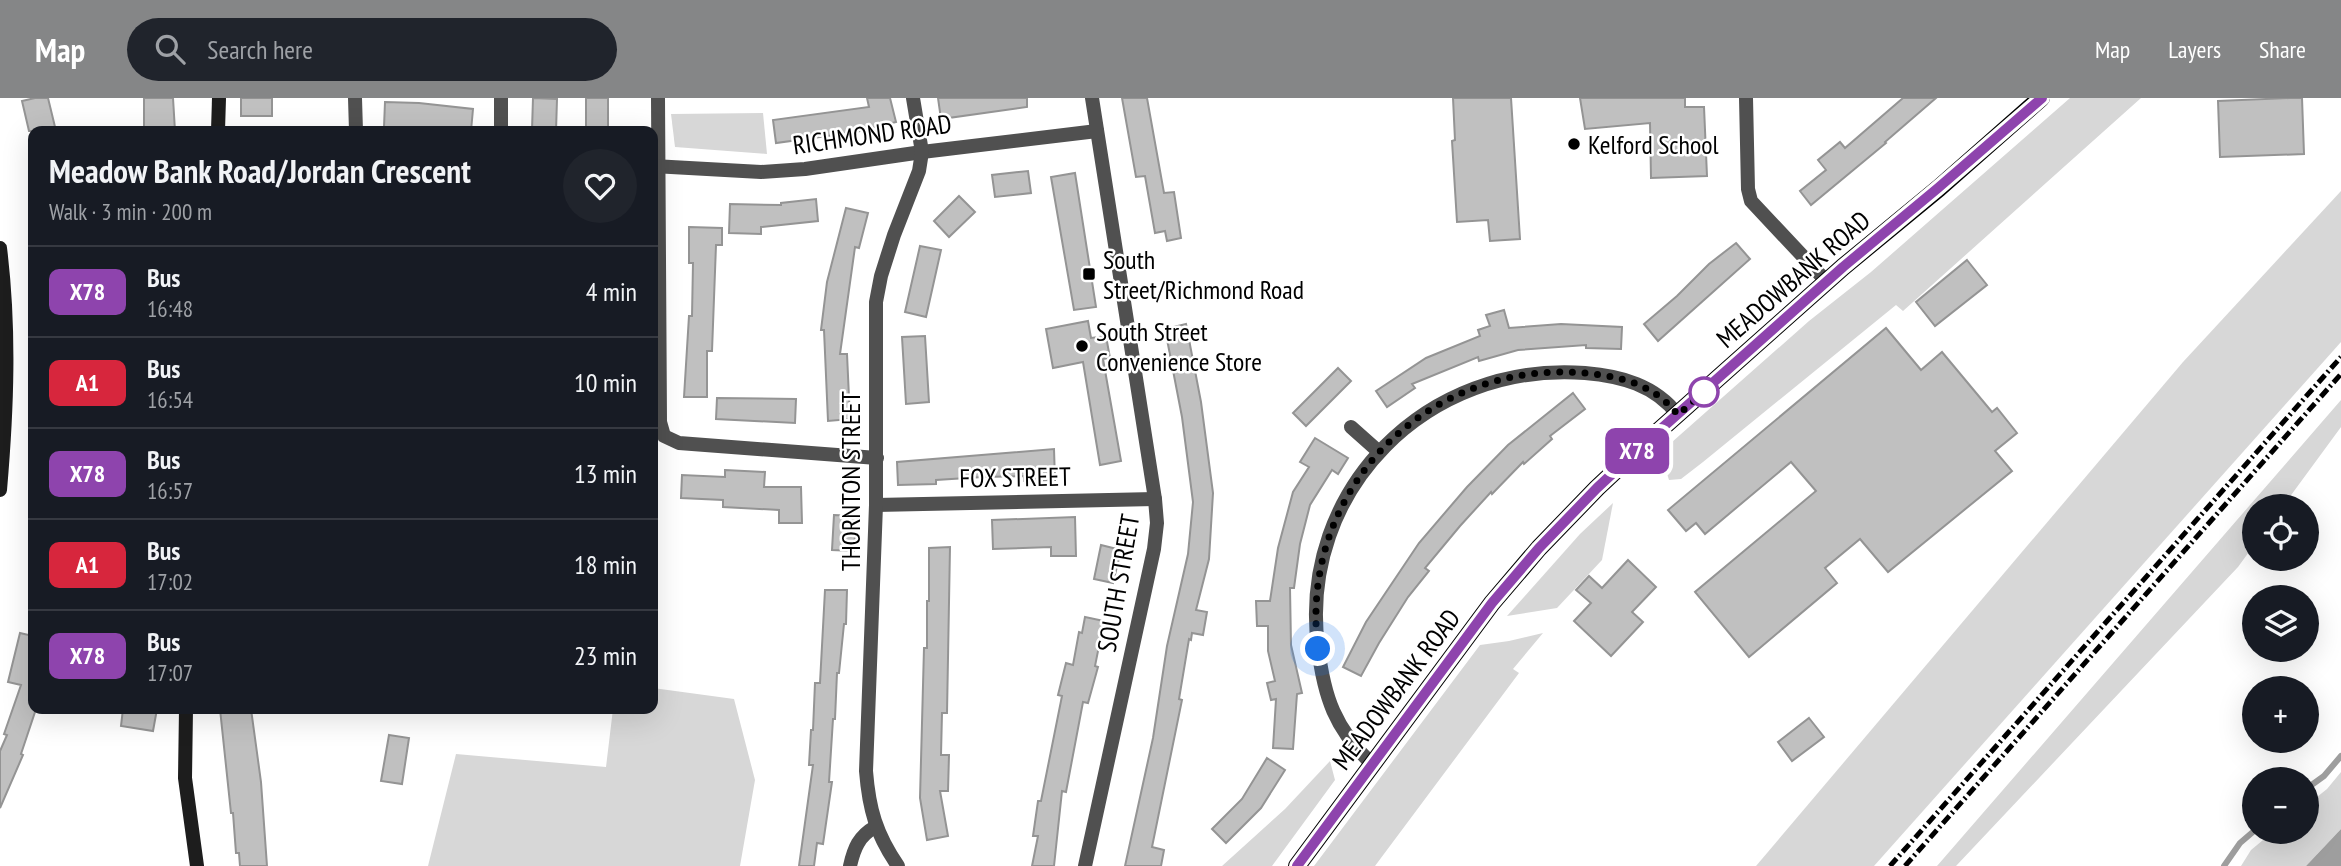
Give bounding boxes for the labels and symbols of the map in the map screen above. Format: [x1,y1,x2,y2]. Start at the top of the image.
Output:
street label: RICHMOND ROAD [791,107,953,161]
place label: Kelford School [1588,128,1719,161]
marker: Kelford School [1566,136,1582,152]
street label: MEADOWBANK ROAD [1709,203,1877,355]
place label: South Street/Richmond Road [1103,243,1304,306]
marker: South Street/Richmond Road [1081,266,1097,282]
place label: South Street Convenience Store [1096,315,1262,378]
marker: South Street Convenience Store [1074,338,1090,354]
unlabelled marker [1689,377,1719,407]
street label: THORNTON STREET [834,391,867,571]
line badge: X78 [1597,428,1677,474]
street label: FOX STREET [959,460,1071,494]
street label: SOUTH STREET [1090,511,1146,654]
street label: MEADOWBANK ROAD [1325,602,1467,776]
your location [1300,631,1335,666]

